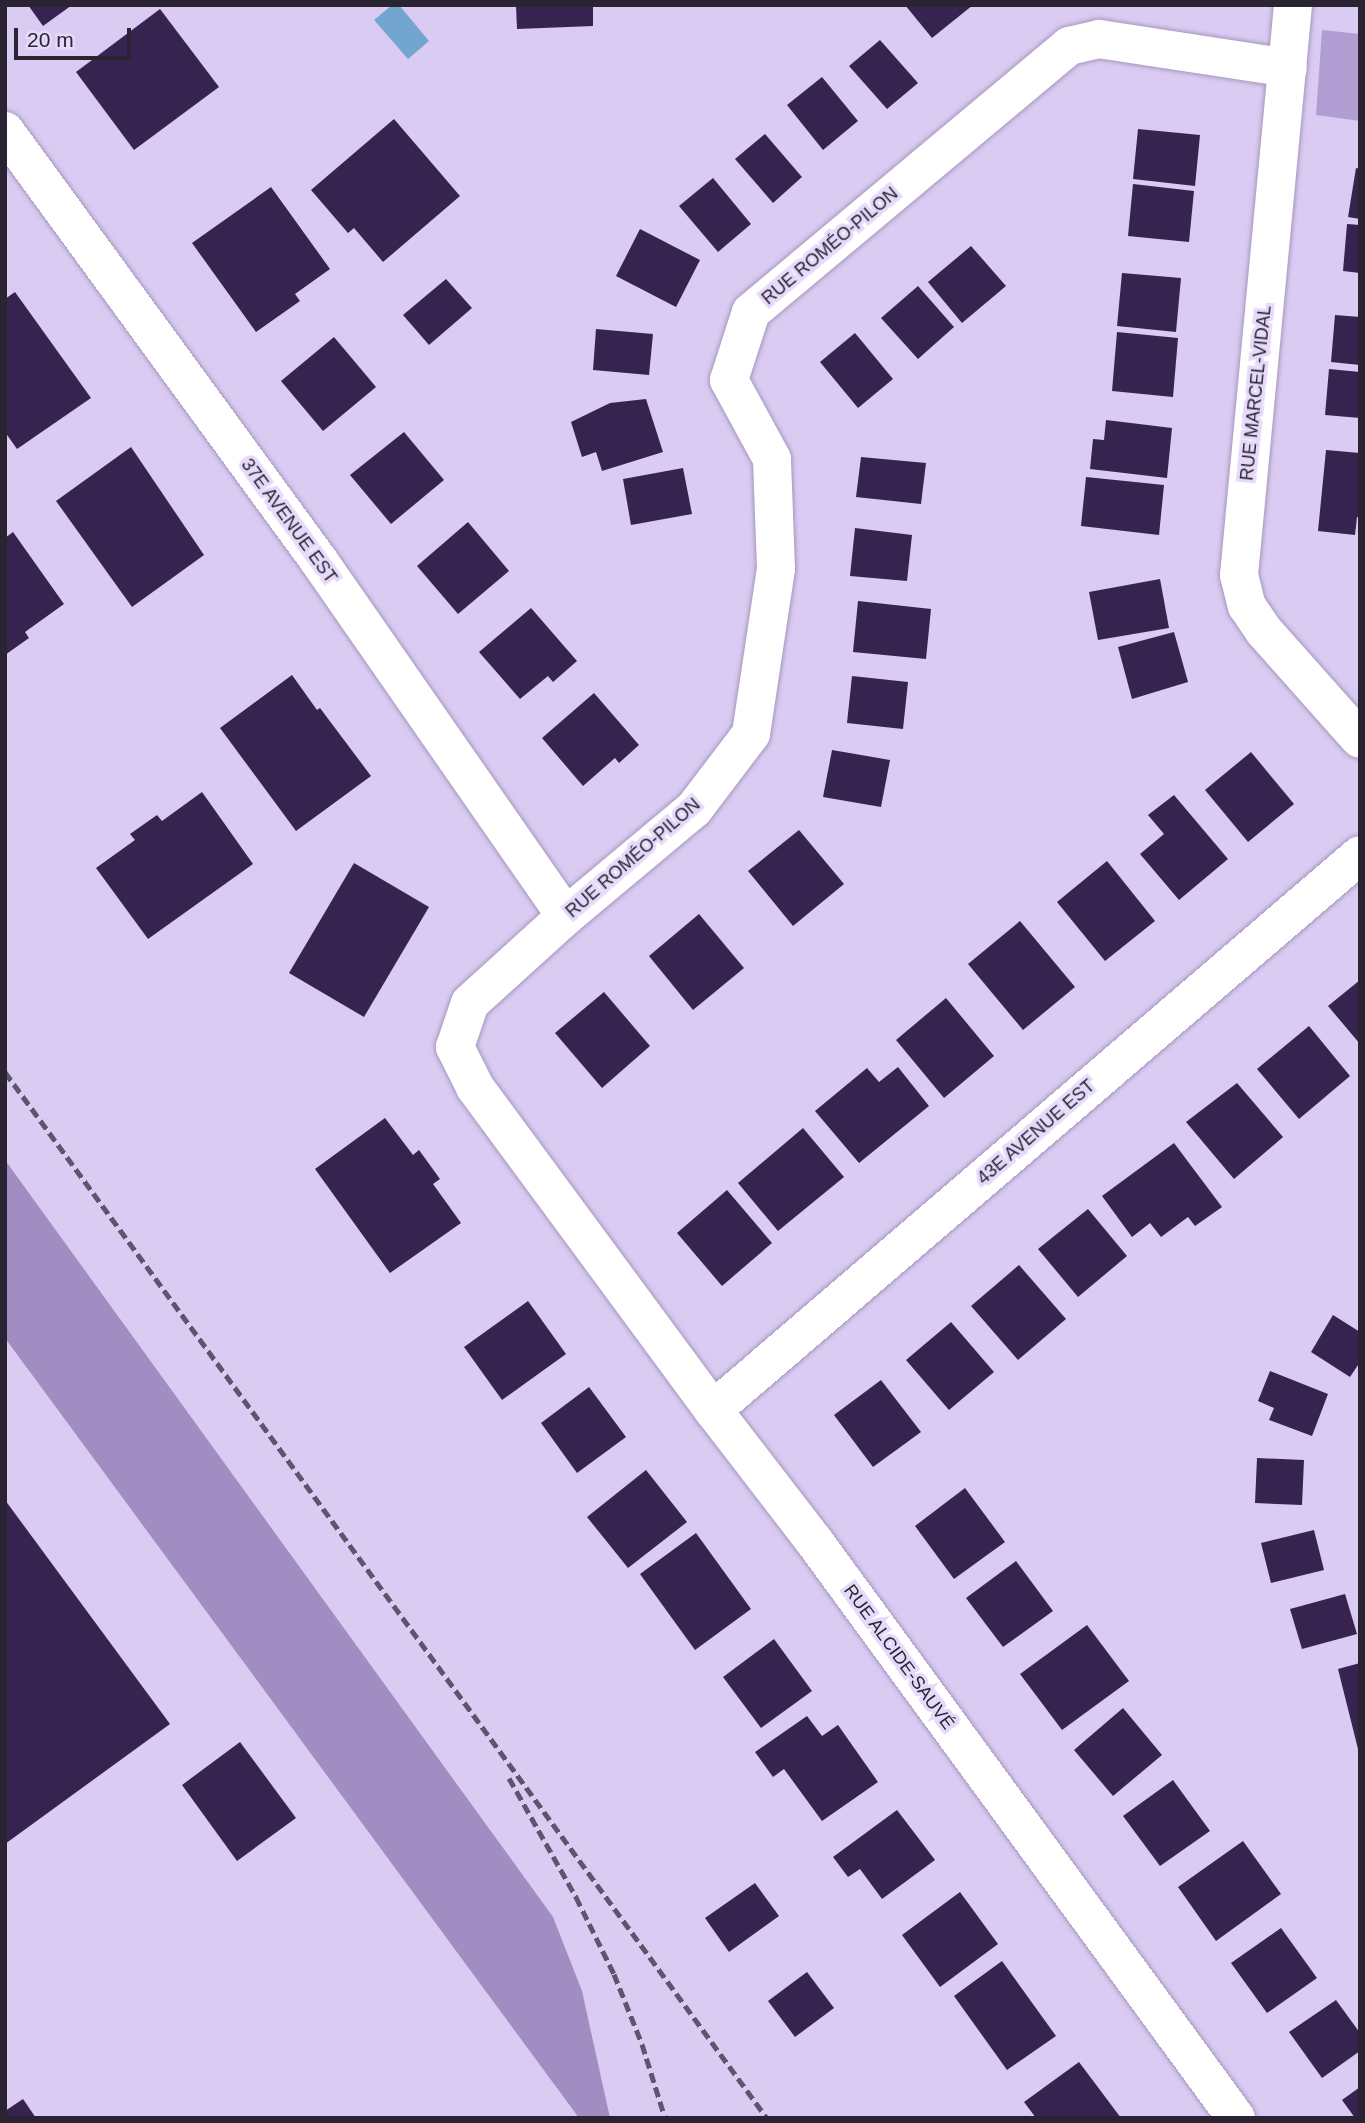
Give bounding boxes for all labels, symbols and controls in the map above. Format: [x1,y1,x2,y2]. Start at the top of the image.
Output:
scale bar [18,14,135,58]
text: 20 m [27,28,74,51]
street label: RUE ROMÉO-PILON [758,183,902,309]
street label: RUE MARCEL-VIDAL [1236,304,1276,482]
street label: 37E AVENUE EST [236,454,342,588]
street label: RUE ROMÉO-PILON [561,794,705,922]
street label: 43E AVENUE EST [972,1075,1100,1189]
street label: RUE ALCIDE-SAUVÉ [839,1580,959,1734]

